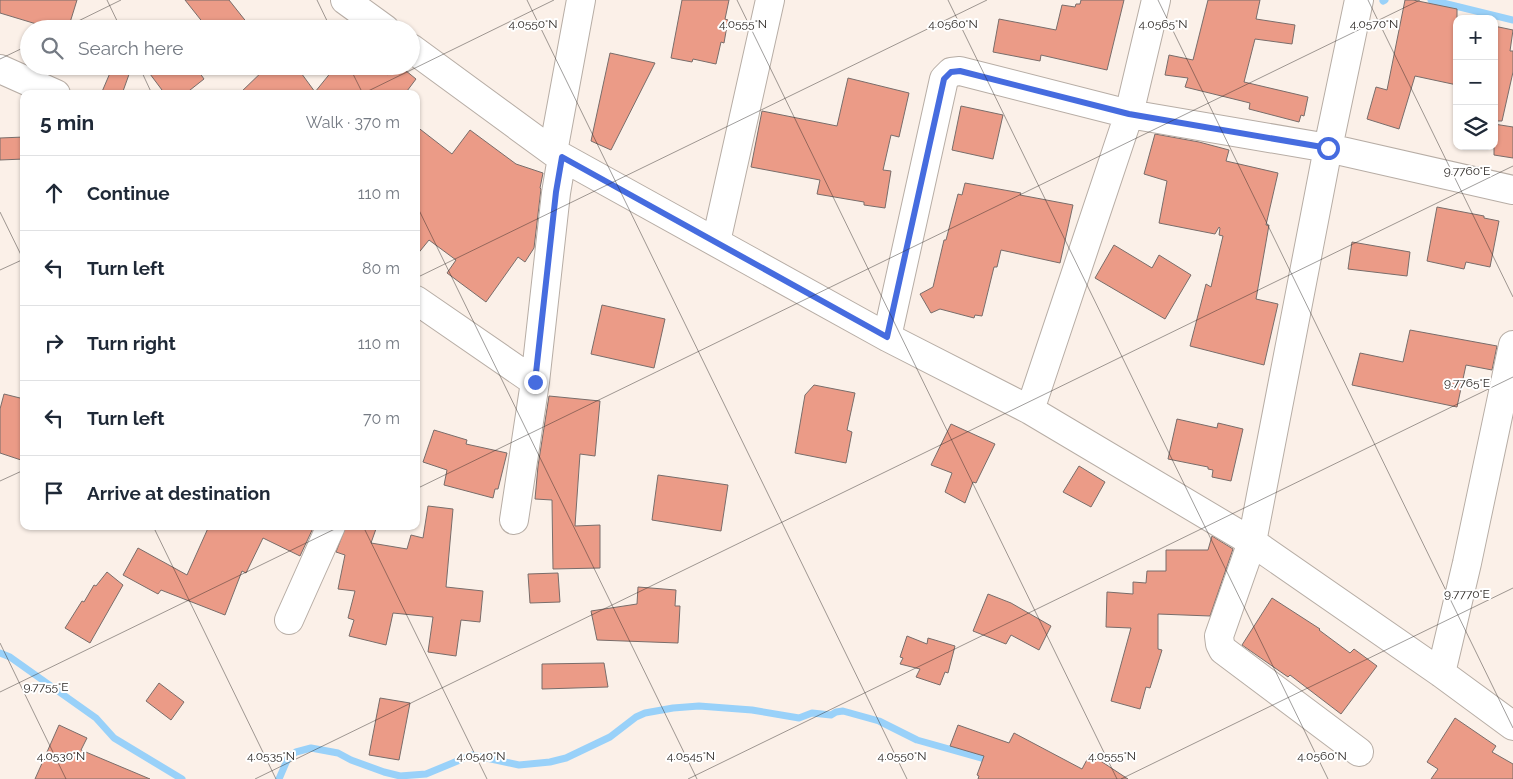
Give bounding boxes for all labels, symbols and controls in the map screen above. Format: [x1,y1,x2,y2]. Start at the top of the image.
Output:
map controls [1453,15,1498,150]
button: + [1453,15,1498,60]
text: 4.0550°N [509,17,557,31]
text: 4.0555°N [719,17,767,31]
text: 4.0560°N [928,17,978,31]
text: 4.0565°N [1139,17,1187,31]
text: 4.0570°N [1350,17,1398,31]
search box [20,20,420,75]
icon: search [38,34,66,62]
text: Search here [78,37,184,59]
button: − [1453,60,1498,105]
button: layers [1453,105,1498,150]
text: 5 min [40,110,94,135]
text: Walk · 370 m [306,113,400,132]
route start [1317,137,1340,160]
text: 9.7760°E [1444,164,1490,178]
icon: ahead [40,179,68,207]
text: Continue [87,182,170,204]
text: 110 m [358,184,400,203]
icon: left [40,254,68,282]
text: Turn left [87,257,164,279]
text: 80 m [362,259,400,278]
icon: right [40,329,68,357]
text: Turn right [87,332,176,354]
text: 110 m [358,334,400,353]
route end [524,371,547,394]
text: 9.7765°E [1444,376,1490,390]
icon: left [40,404,68,432]
text: Turn left [87,407,164,429]
text: 70 m [363,409,400,428]
icon: arrive [40,479,68,507]
text: Arrive at destination [87,482,271,504]
text: 9.7770°E [1444,587,1490,601]
text: 9.7755°E [23,680,69,694]
text: 4.0530°N [37,749,85,763]
text: 4.0535°N [247,749,295,763]
text: 4.0540°N [457,749,505,763]
text: 4.0545°N [667,749,715,763]
text: 4.0550°N [878,749,926,763]
text: 4.0555°N [1088,749,1136,763]
text: 4.0560°N [1297,749,1347,763]

